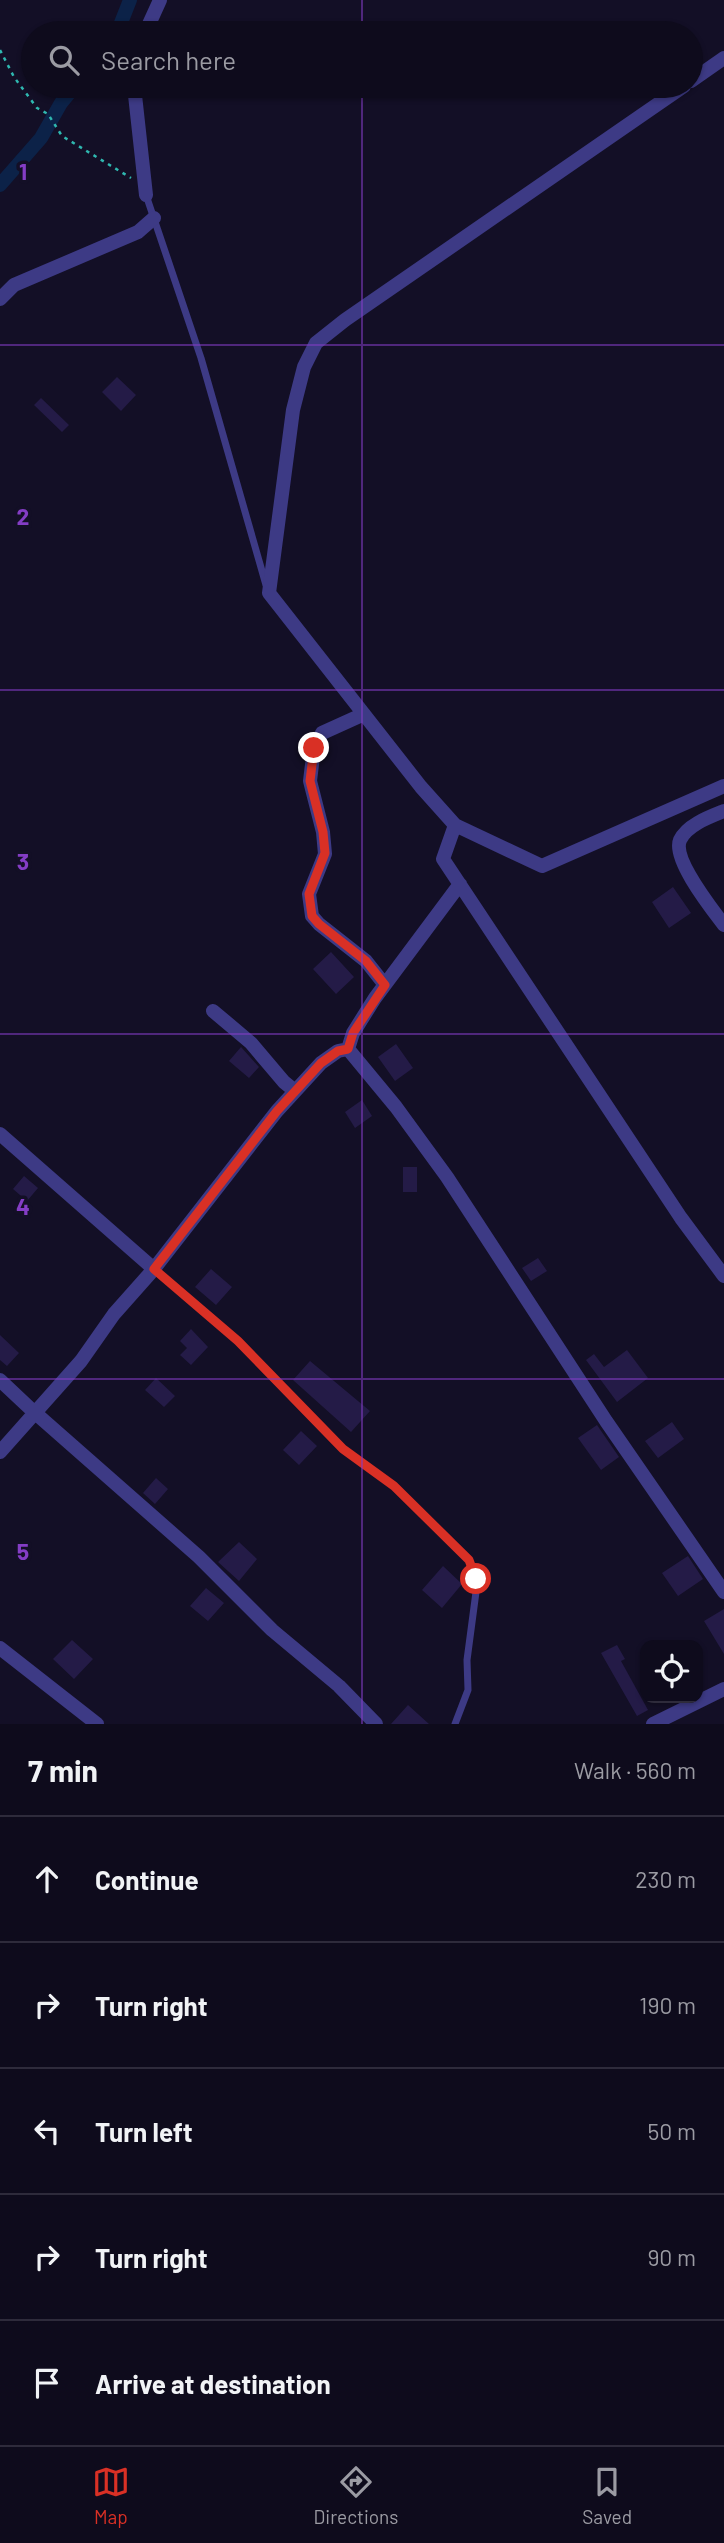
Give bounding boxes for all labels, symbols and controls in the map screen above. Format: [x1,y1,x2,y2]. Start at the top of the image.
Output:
search box [21,21,703,98]
icon: search [45,41,83,79]
text: Search here [101,44,236,75]
text: 1 [19,157,27,185]
text: 2 [17,502,29,530]
route end [298,732,329,763]
text: 3 [17,847,29,875]
text: 4 [16,1192,30,1220]
text: 5 [17,1537,29,1565]
route start [460,1563,491,1594]
map controls [640,1640,703,1703]
button: locate [640,1640,703,1703]
text: 7 min [28,1752,98,1788]
text: Walk · 560 m [574,1756,696,1784]
icon: ahead [28,1860,66,1898]
text: Continue [95,1864,199,1895]
text: 230 m [635,1865,696,1893]
icon: right [28,1986,66,2024]
text: Turn right [95,1990,208,2021]
text: 190 m [639,1991,696,2019]
icon: left [28,2112,66,2150]
text: Turn left [95,2116,193,2147]
text: 50 m [648,2117,696,2145]
icon: right [28,2238,66,2276]
text: Turn right [95,2242,208,2273]
text: 90 m [647,2243,696,2271]
icon: arrive [28,2364,66,2402]
text: Arrive at destination [95,2368,331,2399]
tab: Map [92,2463,130,2528]
tab: Directions [314,2463,399,2528]
tab: Saved [582,2463,632,2528]

